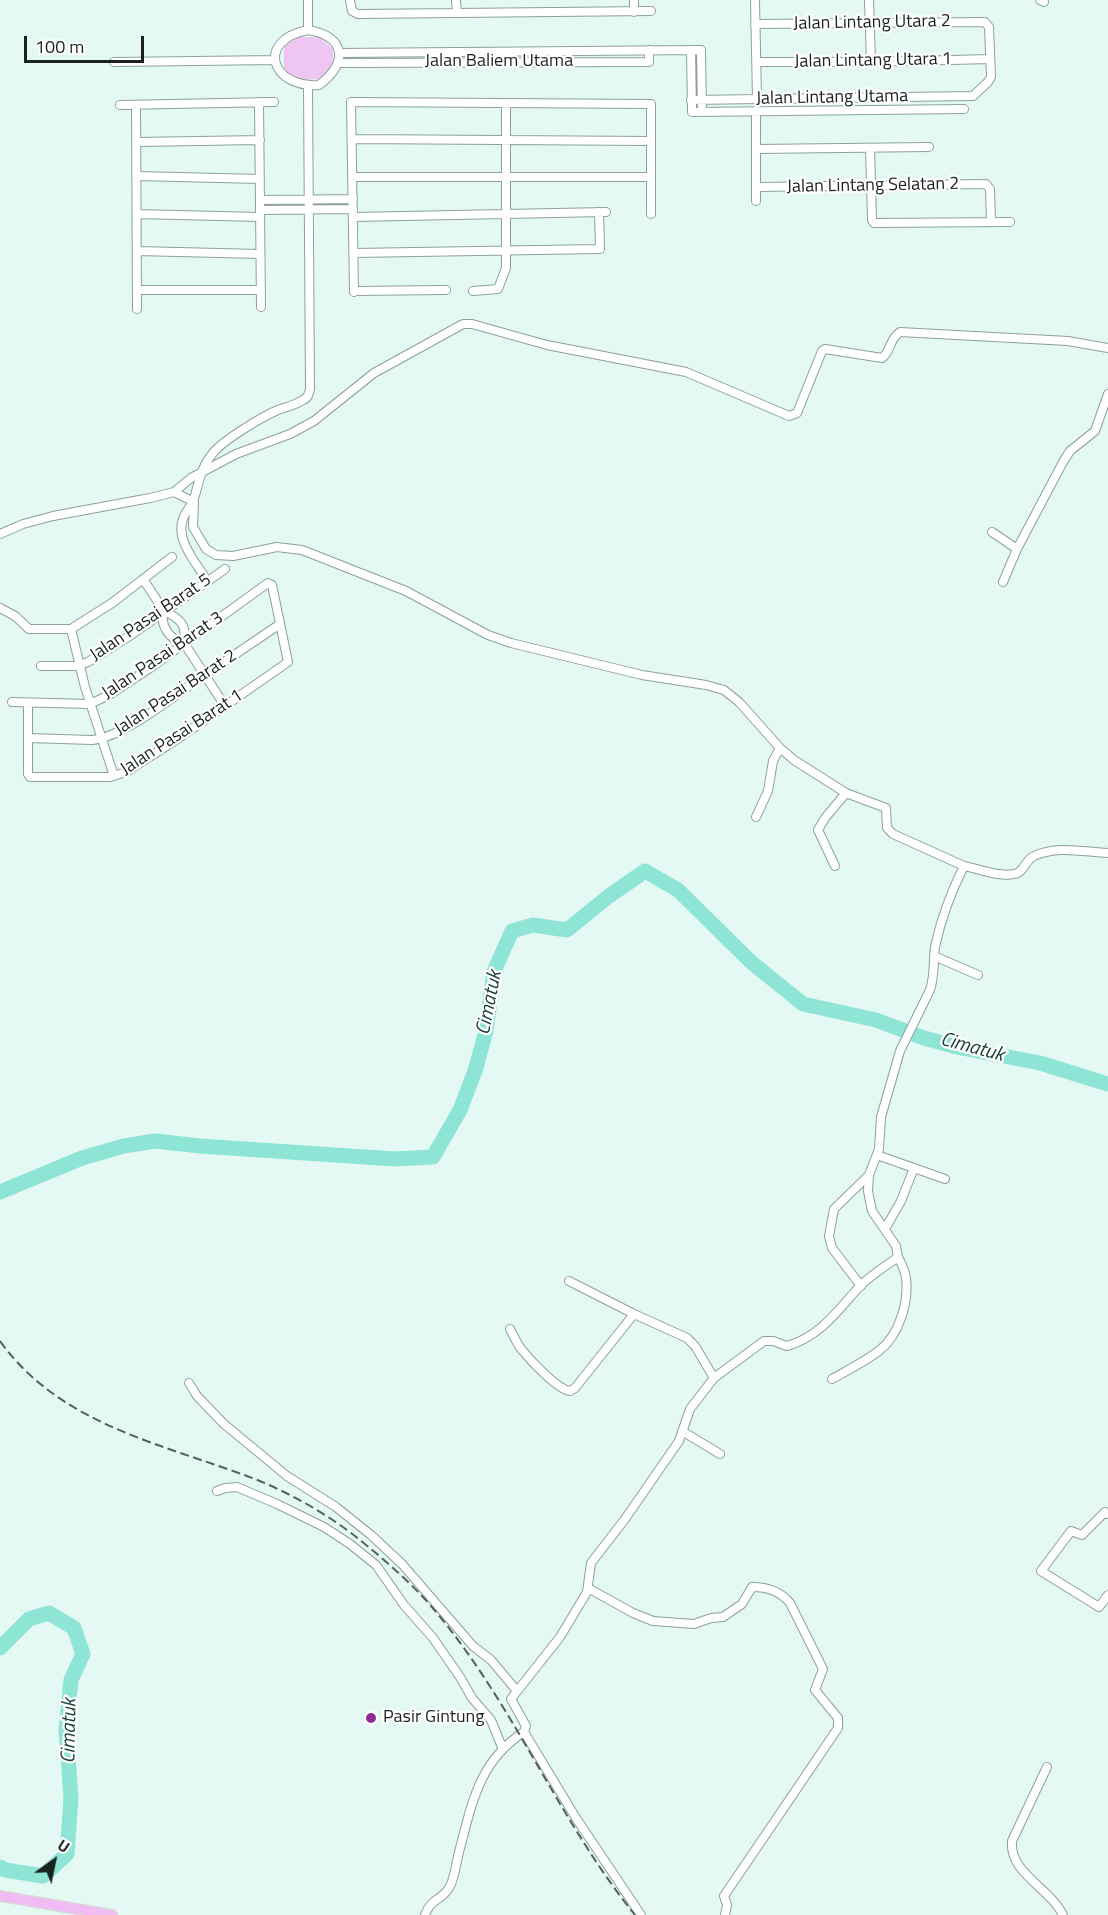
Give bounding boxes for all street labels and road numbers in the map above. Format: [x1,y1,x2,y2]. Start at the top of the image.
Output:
street label: Jalan Lintang Utara 2 [793,11,951,35]
street label: Jalan Lintang Utara 1 [794,49,952,73]
street label: Jalan Baliem Utama [425,51,573,73]
street label: Jalan Lintang Utama [756,86,908,110]
street label: Jalan Lintang Selatan 2 [787,174,959,198]
street label: Jalan Pasai Barat 5 [86,569,216,667]
street label: Jalan Pasai Barat 3 [98,607,228,705]
street label: Jalan Pasai Barat 2 [111,645,241,741]
street label: Jalan Pasai Barat 1 [117,685,247,781]

